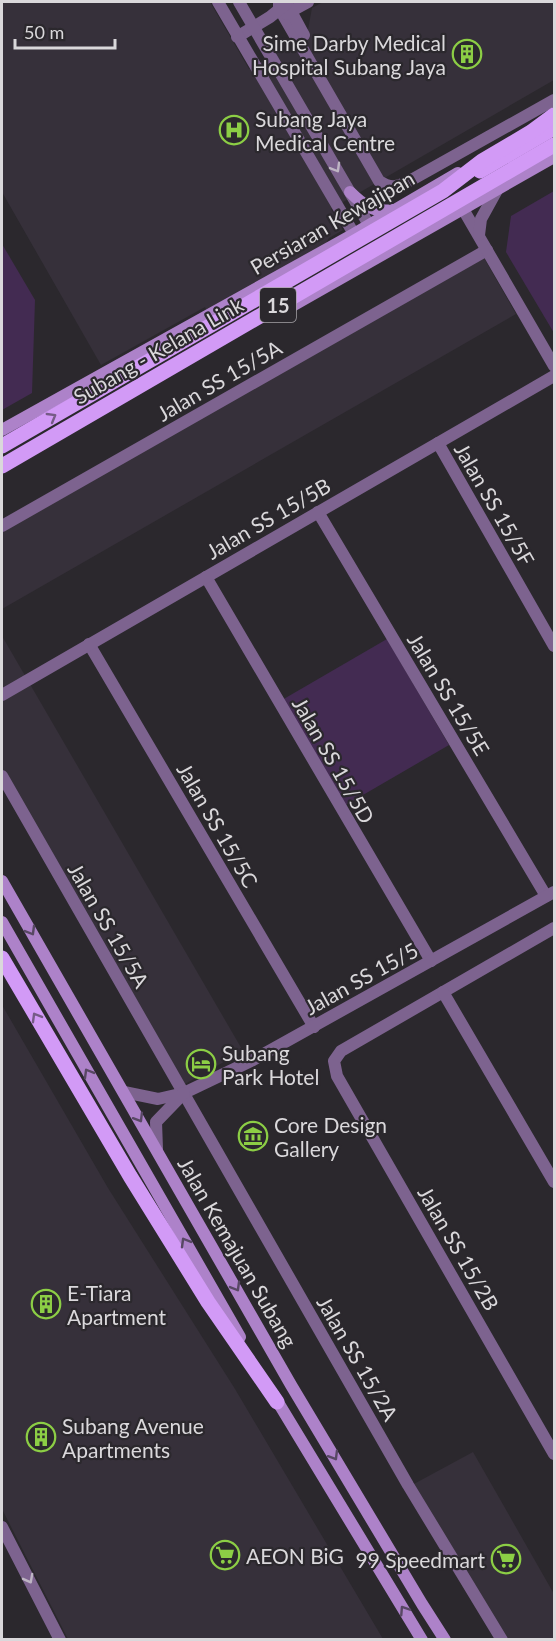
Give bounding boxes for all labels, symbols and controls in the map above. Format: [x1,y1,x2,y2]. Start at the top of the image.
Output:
scale bar [15,12,116,50]
text: 50 m [24,21,64,43]
place label: Sime Darby Medical Hospital Subang Jaya [252,30,446,79]
building icon: Sime Darby Medical Hospital Subang Jaya [451,38,483,70]
place label: Subang Jaya Medical Centre [255,106,395,155]
hospital icon: Subang Jaya Medical Centre [218,114,250,146]
one-way arrow [329,162,340,172]
street label: Persiaran Kewajipan [246,165,418,279]
road number: 15 [260,288,296,322]
street label: Subang - Kelana Link [69,291,248,409]
street label: Jalan SS 15/5A [152,334,286,426]
one-way arrow [46,412,56,424]
street label: Jalan SS 15/5F [450,438,540,570]
street label: Jalan SS 15/5B [201,472,335,564]
street label: Jalan SS 15/5E [403,629,495,759]
street label: Jalan SS 15/5D [288,692,380,828]
street label: Jalan SS 15/5C [172,758,264,892]
street label: Jalan SS 15/5A [63,858,155,992]
one-way arrow [23,925,35,935]
street label: Jalan SS 15/5 [300,937,422,1019]
one-way arrow [32,1013,43,1024]
place label: Subang Park Hotel [222,1040,319,1089]
hotel icon: Subang Park Hotel [185,1048,217,1080]
one-way arrow [84,1069,95,1079]
one-way arrow [132,1112,143,1122]
place label: Core Design Gallery [274,1112,387,1161]
museum icon: Core Design Gallery [237,1120,269,1152]
street label: Jalan Kemajuan Subang [173,1153,303,1352]
street label: Jalan SS 15/2B [413,1181,505,1315]
one-way arrow [181,1238,192,1248]
place label: E-Tiara Apartment [67,1280,166,1329]
one-way arrow [229,1281,240,1292]
building icon: E-Tiara Apartment [30,1288,62,1320]
street label: Jalan SS 15/2A [312,1291,404,1425]
place label: Subang Avenue Apartments [62,1413,204,1462]
building icon: Subang Avenue Apartments [25,1421,57,1453]
one-way arrow [326,1450,338,1460]
supermarket icon: AEON BiG [209,1539,241,1571]
place label: AEON BiG [246,1543,344,1568]
supermarket icon: 99 Speedmart [490,1543,522,1575]
place label: 99 Speedmart [356,1547,485,1572]
one-way arrow [22,1572,33,1583]
one-way arrow [400,1606,411,1617]

